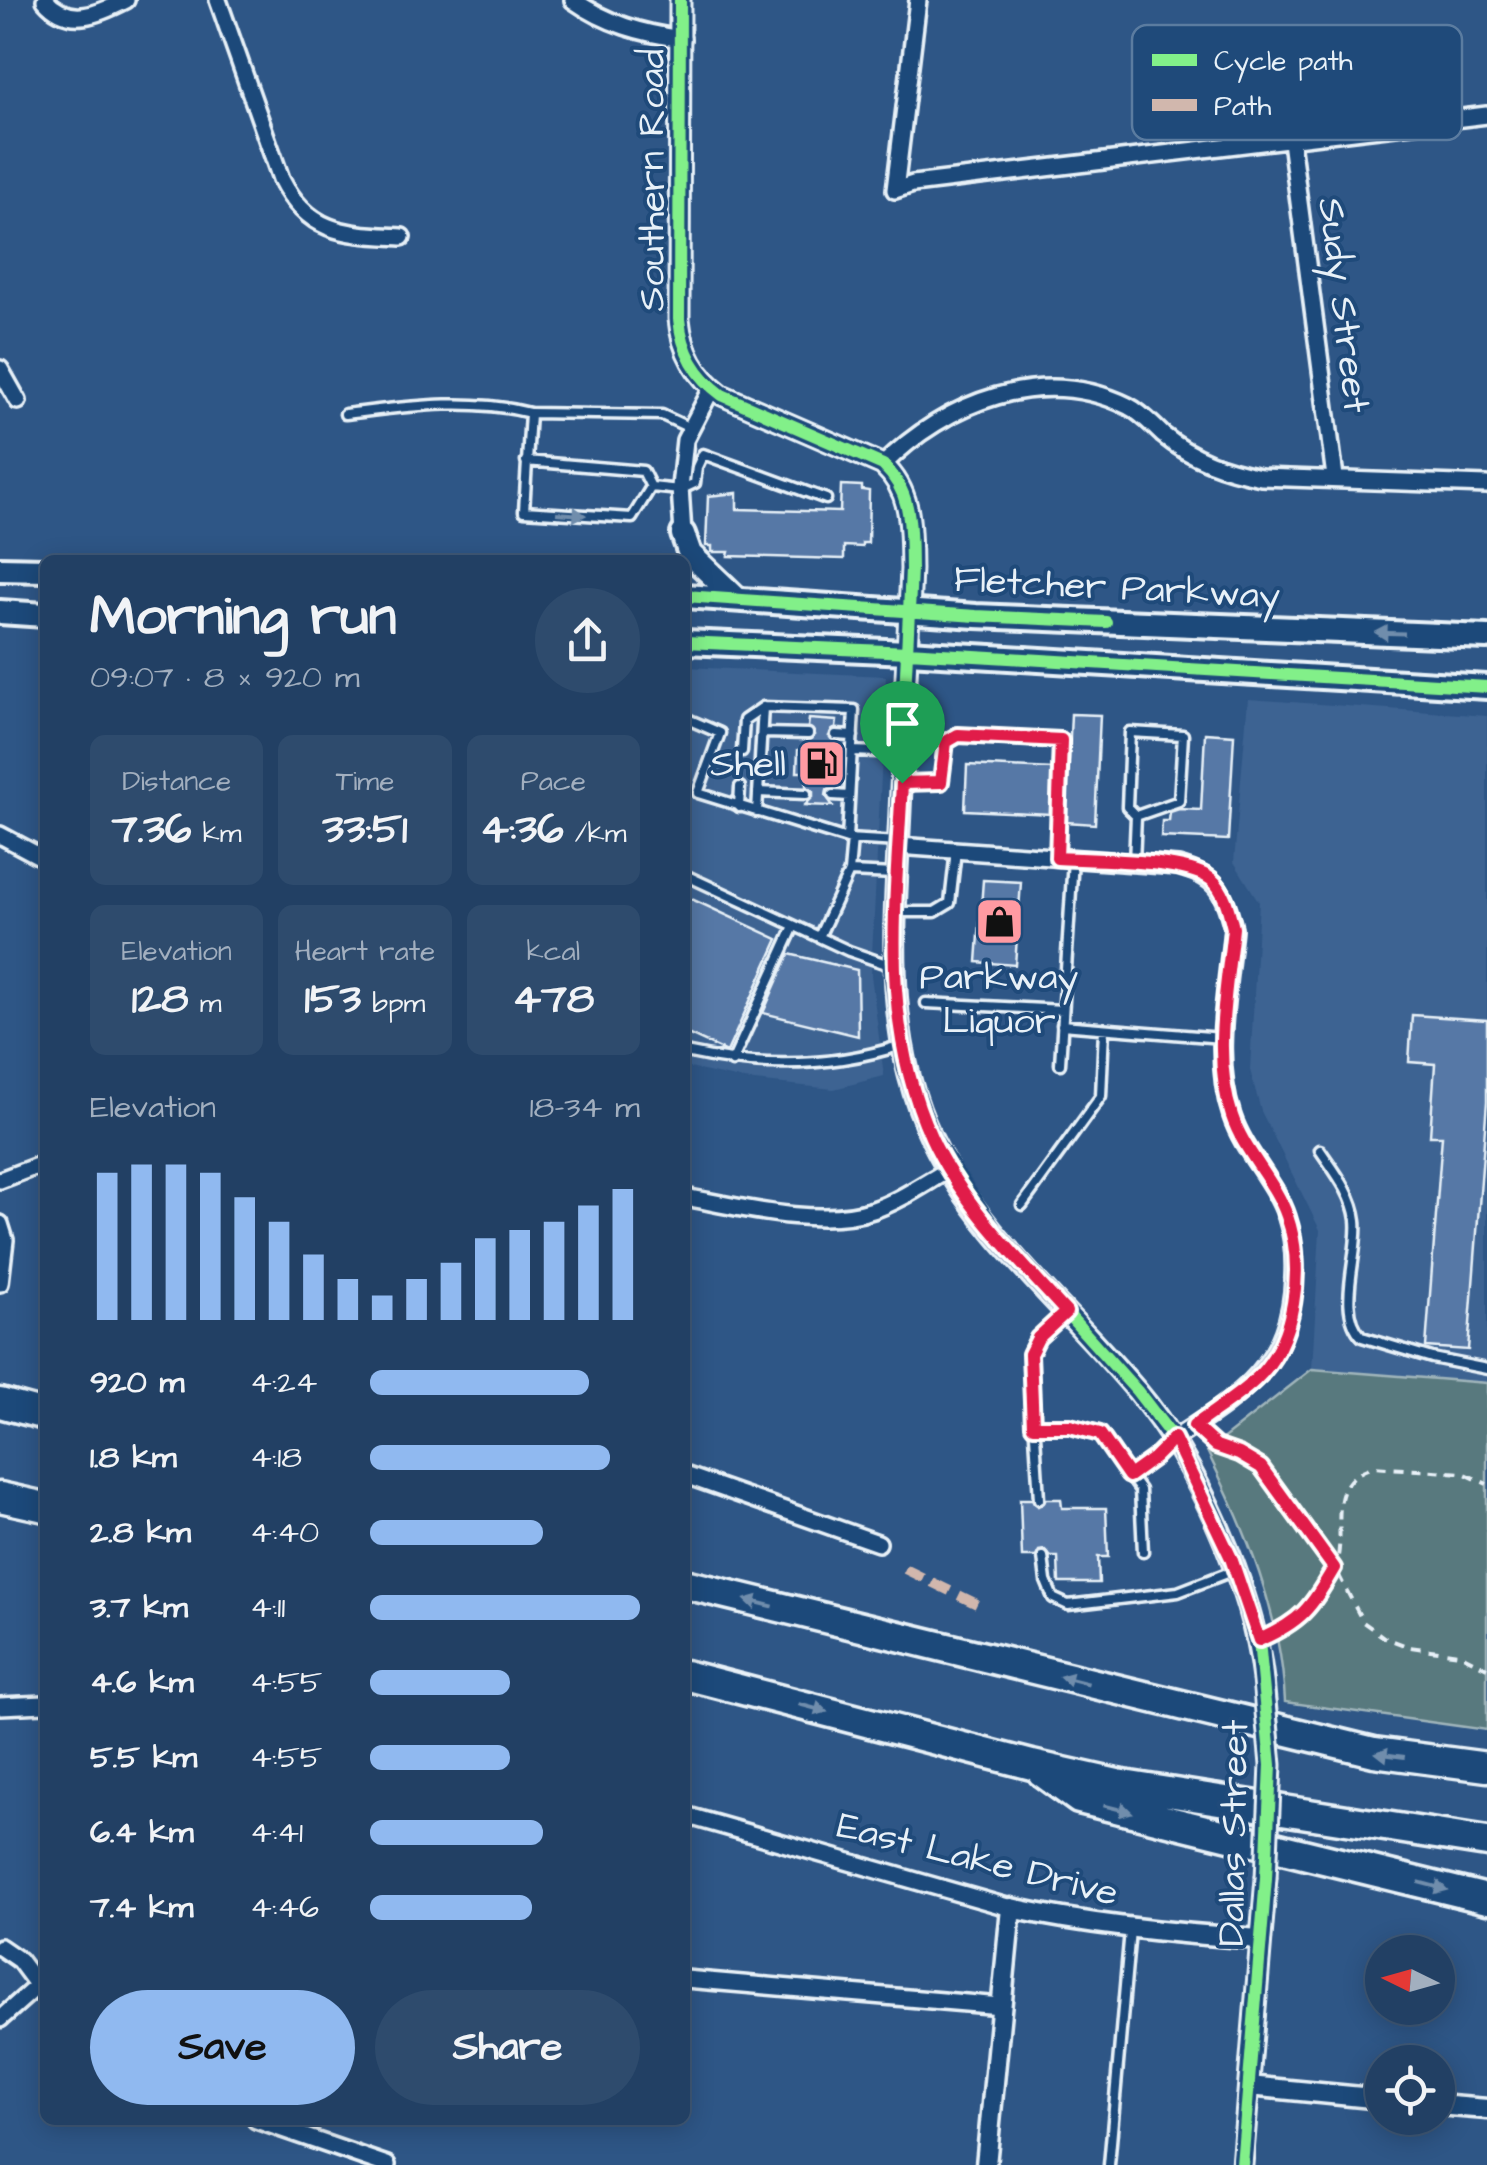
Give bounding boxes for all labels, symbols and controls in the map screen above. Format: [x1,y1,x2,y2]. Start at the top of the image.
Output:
legend [1132,25,1462,140]
text: Cycle path [1214,42,1353,83]
street label: Southern Road [627,49,679,311]
text: Path [1214,87,1271,126]
street label: Sudy Street [1303,195,1382,416]
one-way arrow [556,507,588,523]
street label: Fletcher Parkway [952,553,1281,624]
text: Morning run [90,579,396,655]
button: share [535,588,640,693]
one-way arrow [1373,625,1405,641]
text: 09:07 · 8 × 920 m [90,655,360,700]
pin [860,681,945,784]
icon: arrive [875,696,930,751]
fuel station icon: Shell [795,737,847,789]
place label: Shell [710,739,786,791]
text: Distance [122,762,231,801]
text: Time [336,762,394,801]
text: Pace [521,762,586,801]
text: 7.36 [112,801,191,859]
text: 33:51 [323,801,407,859]
text: 4:36 [480,801,564,859]
text: km [191,814,241,853]
text: /km [564,814,626,853]
shop icon: Parkway Liquor [973,896,1025,948]
text: Elevation [122,932,232,971]
text: Heart rate [295,932,435,971]
text: kcal [527,932,580,971]
place label: Parkway Liquor [920,952,1079,1048]
text: 128 [132,971,188,1029]
text: 153 [305,971,361,1029]
text: 478 [512,971,594,1029]
text: m [188,984,222,1023]
text: bpm [361,984,425,1023]
text: Elevation [90,1085,216,1130]
text: 18–34 m [529,1085,640,1130]
text: 920 m [90,1360,184,1405]
text: 4:24 [250,1360,317,1405]
text: 1.8 km [90,1435,177,1480]
text: 4:18 [250,1435,302,1480]
text: 2.8 km [90,1510,191,1555]
text: 4:40 [250,1510,319,1555]
text: 3.7 km [90,1585,188,1630]
text: 4:11 [250,1585,285,1630]
one-way arrow [743,1594,774,1610]
text: 4.6 km [90,1660,194,1705]
text: 4:55 [250,1660,322,1705]
one-way arrow [1058,1672,1089,1687]
one-way arrow [798,1701,829,1716]
street label: Dallas Street [1206,1719,1262,1947]
text: 5.5 km [90,1735,197,1780]
text: 4:55 [250,1735,322,1780]
one-way arrow [1374,1746,1406,1762]
street label: East Lake Drive [832,1800,1123,1920]
one-way arrow [1103,1802,1134,1817]
text: 6.4 km [90,1810,194,1855]
text: 4:41 [250,1810,303,1855]
one-way arrow [1418,1878,1449,1894]
text: 7.4 km [90,1885,193,1930]
text: 4:46 [250,1885,319,1930]
north arrow [1365,1935,1455,2025]
map controls [1365,1935,1455,2135]
button: Save [90,1990,355,2105]
button: Share [375,1990,640,2105]
button: locate [1365,2045,1455,2135]

